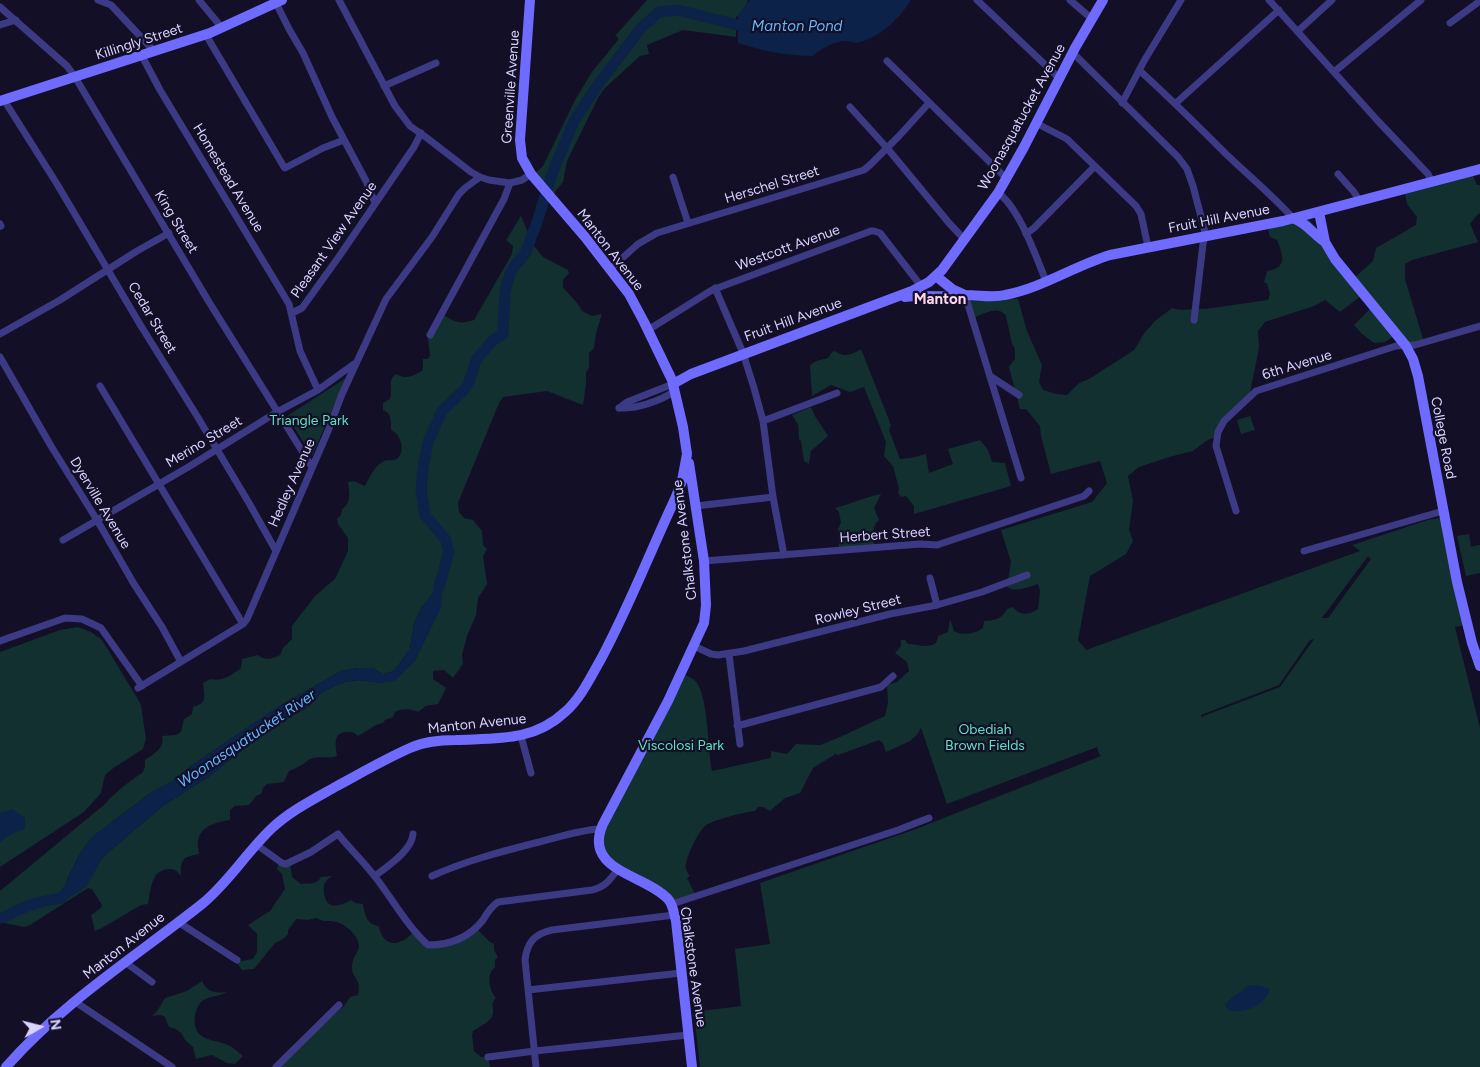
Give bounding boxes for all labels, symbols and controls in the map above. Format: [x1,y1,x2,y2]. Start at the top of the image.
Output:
water label: Manton Pond [752,18,842,36]
street label: Killingly Street [93,20,185,64]
street label: Greenville Avenue [499,30,523,144]
street label: Woonasquatucket Avenue [975,41,1069,193]
street label: Homestead Avenue [189,121,267,235]
street label: Herschel Street [723,163,821,207]
street label: Pleasant View Avenue [287,179,381,301]
street label: King Street [151,187,201,257]
street label: Fruit Hill Avenue [1167,201,1271,237]
street label: Manton Avenue [573,206,647,294]
street label: Westcott Avenue [734,221,842,275]
street label: Cedar Street [124,279,180,357]
district label: Manton [914,291,966,309]
street label: Fruit Hill Avenue [742,295,844,345]
street label: 6th Avenue [1260,346,1334,384]
street label: College Road [1427,395,1459,481]
street label: Merino Street [163,413,245,471]
park label: Triangle Park [269,413,349,429]
street label: Hedley Avenue [265,436,319,530]
street label: Dyerville Avenue [66,454,134,552]
street label: Chalkstone Avenue [669,479,701,601]
street label: Herbert Street [839,523,931,547]
street label: Rowley Street [813,591,903,629]
water label: Woonasquatucket River [175,686,319,792]
street label: Manton Avenue [427,710,527,738]
park label: Obediah Brown Fields [945,722,1025,754]
park label: Viscolosi Park [638,738,724,754]
street label: Chalkstone Avenue [676,906,710,1028]
street label: Manton Avenue [80,909,168,983]
north arrow [15,1002,65,1052]
text: N [46,1018,65,1031]

